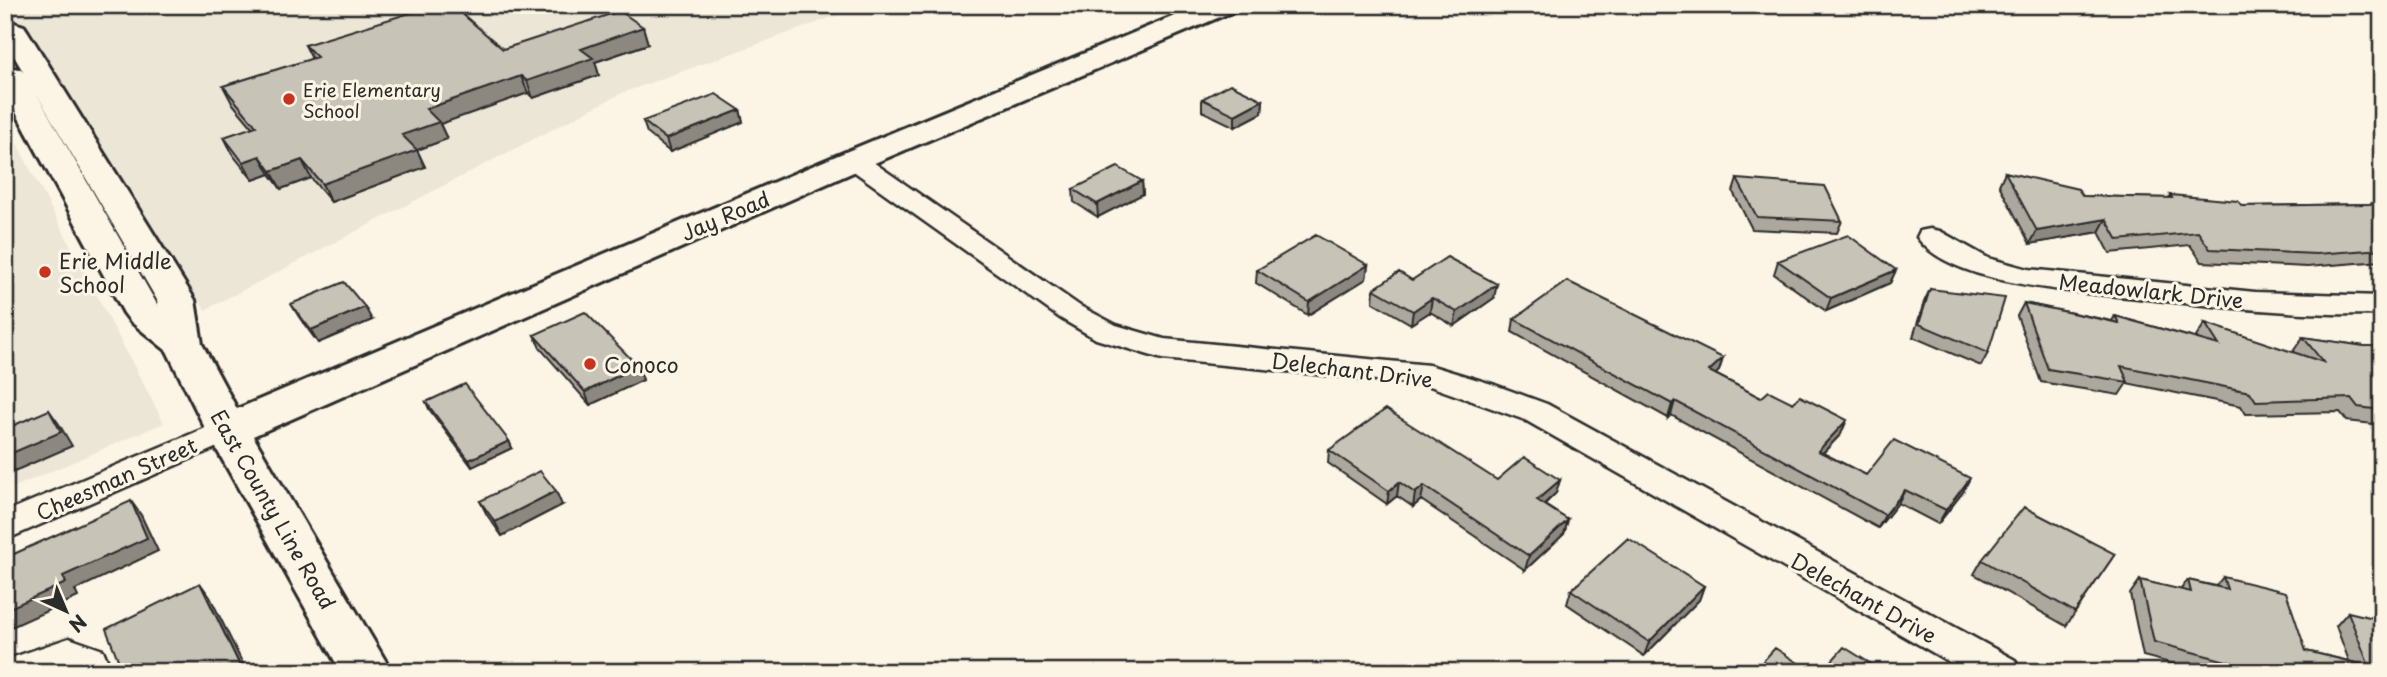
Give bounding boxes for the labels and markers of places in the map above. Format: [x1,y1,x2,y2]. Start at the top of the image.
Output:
place label: Erie Elementary School [303,76,441,124]
marker: Erie Elementary School [281,91,297,107]
place label: Erie Middle School [59,244,172,300]
marker: Erie Middle School [37,264,53,280]
place label: Conoco [604,348,679,380]
marker: Conoco [582,356,598,372]

